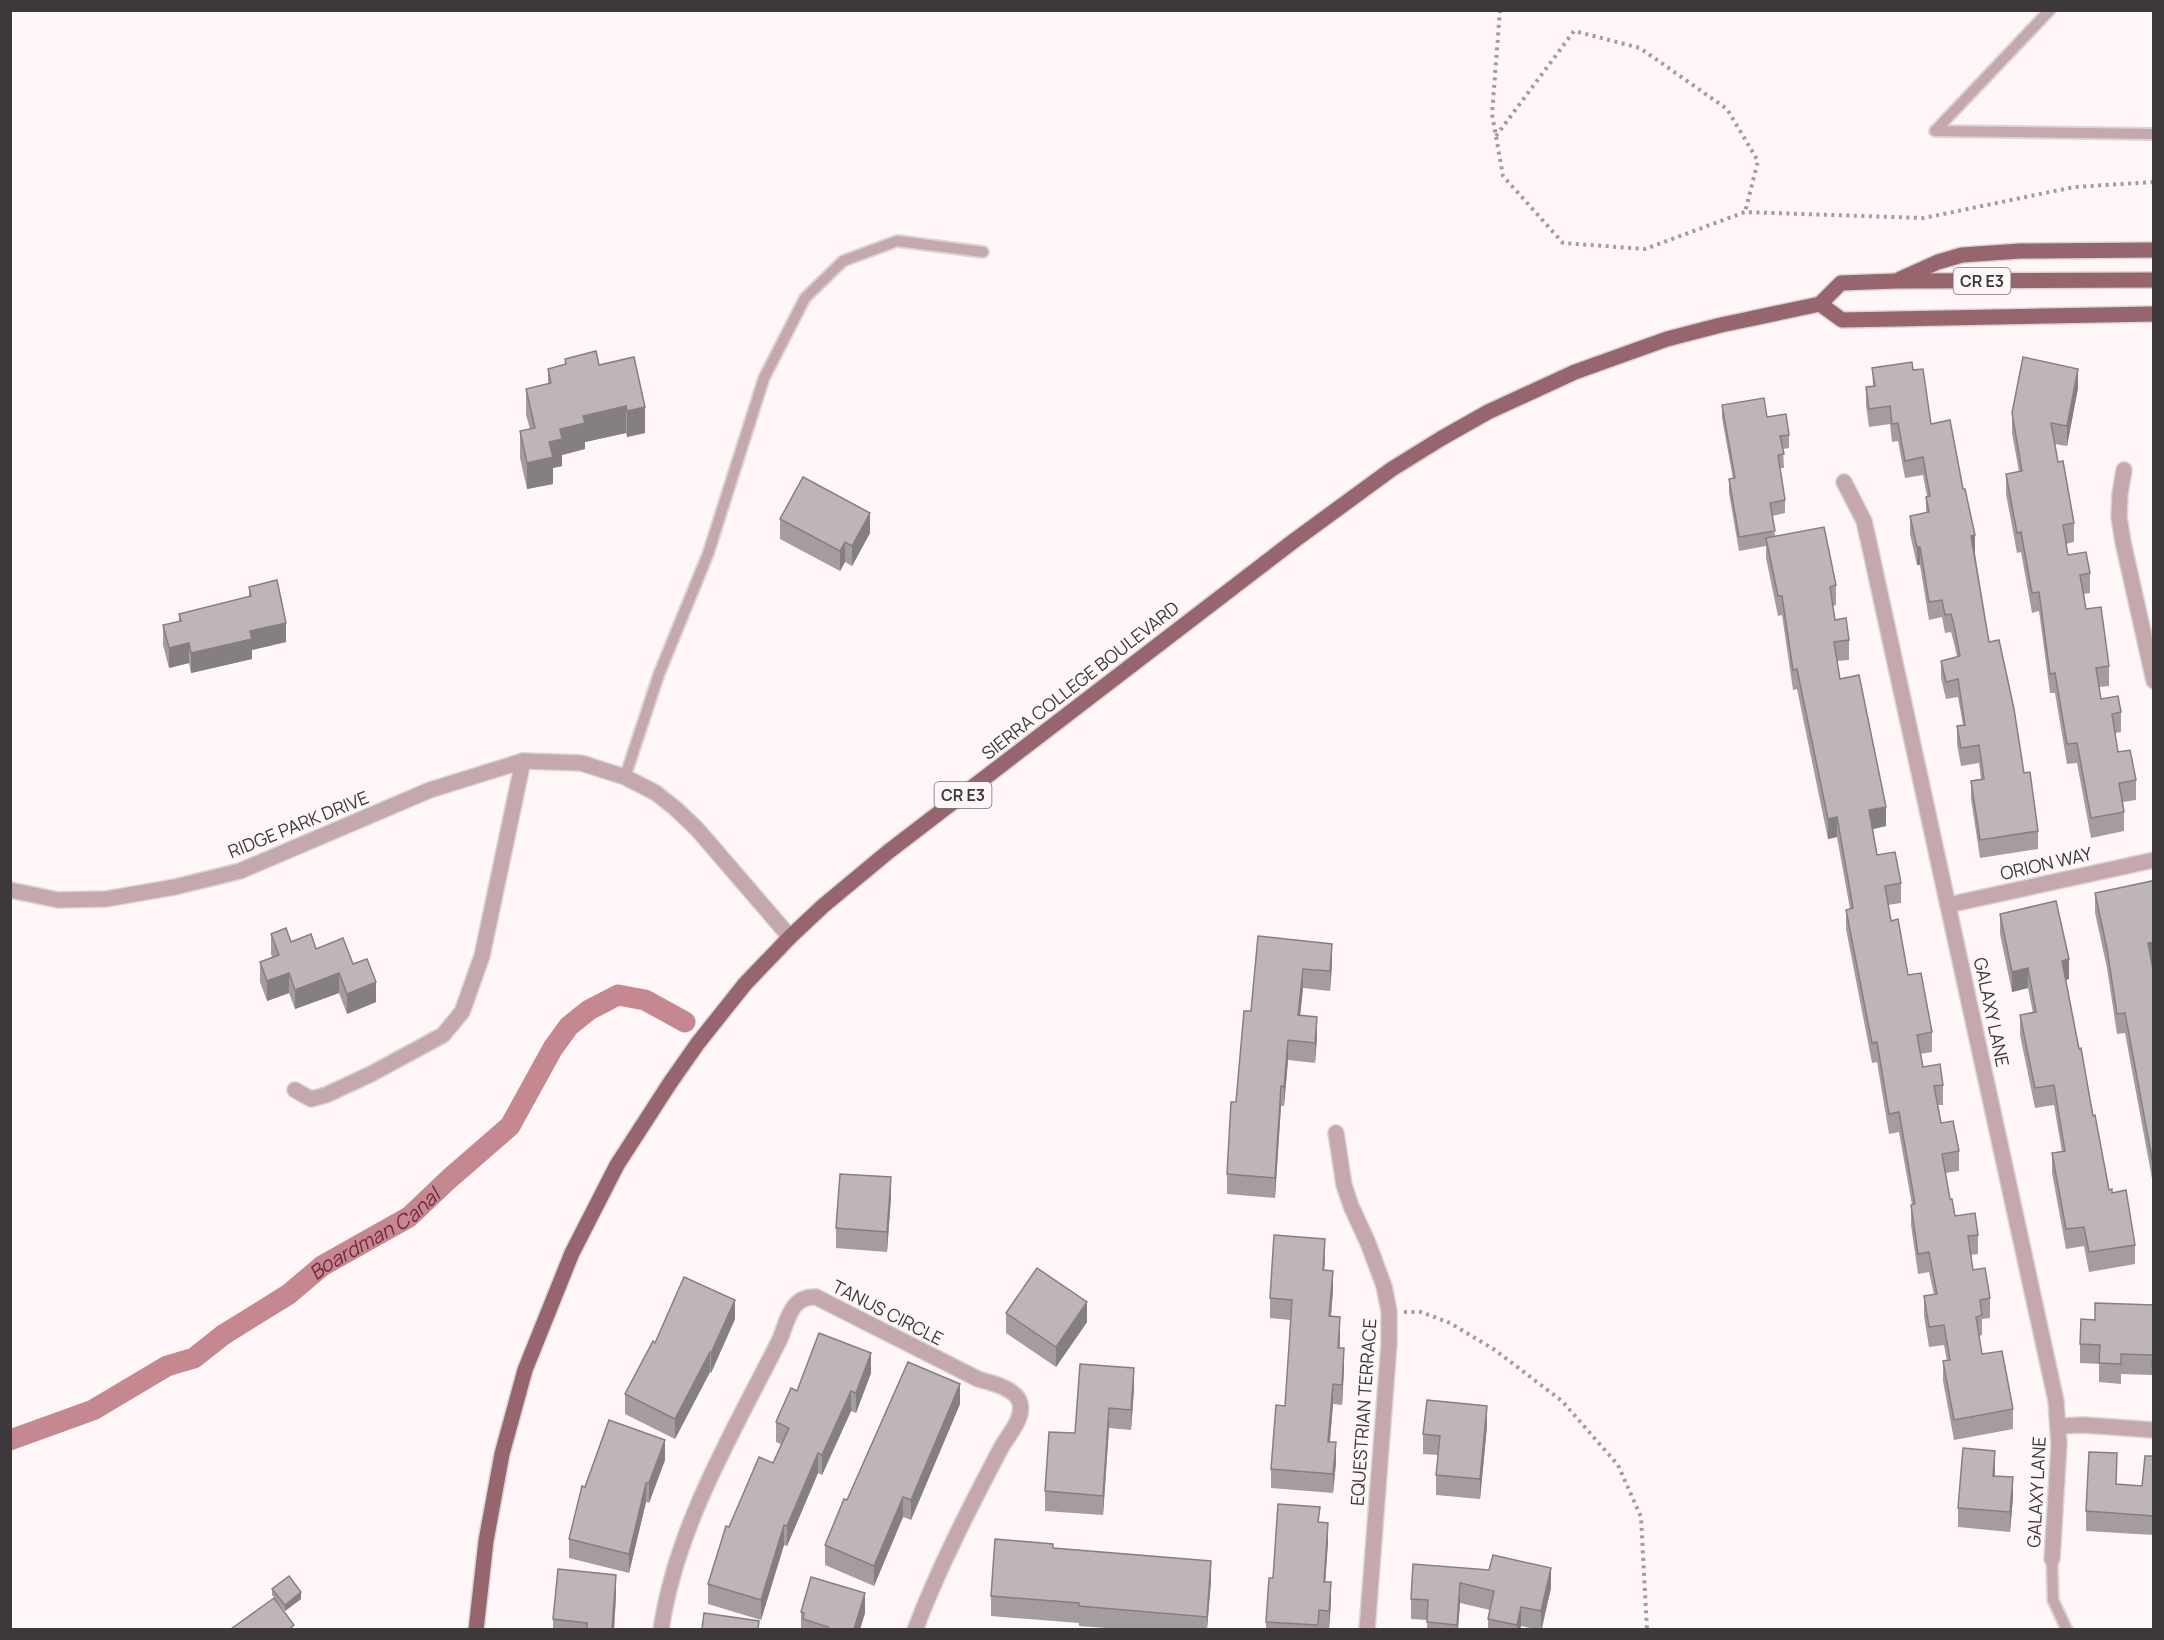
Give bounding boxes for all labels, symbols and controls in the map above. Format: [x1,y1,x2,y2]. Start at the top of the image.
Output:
road number: CR E3 [1954,268,2010,294]
street label: SIERRA COLLEGE BOULEVARD [976,595,1184,765]
road number: CR E3 [934,782,992,808]
street label: RIDGE PARK DRIVE [224,785,372,863]
street label: ORION WAY [1998,841,2095,885]
street label: GALAXY LANE [1969,955,2015,1069]
water label: Boardman Canal [303,1180,447,1285]
street label: TANUS CIRCLE [828,1274,948,1350]
street label: EQUESTRIAN TERRACE [1344,1318,1382,1506]
street label: GALAXY LANE [2021,1436,2051,1548]

